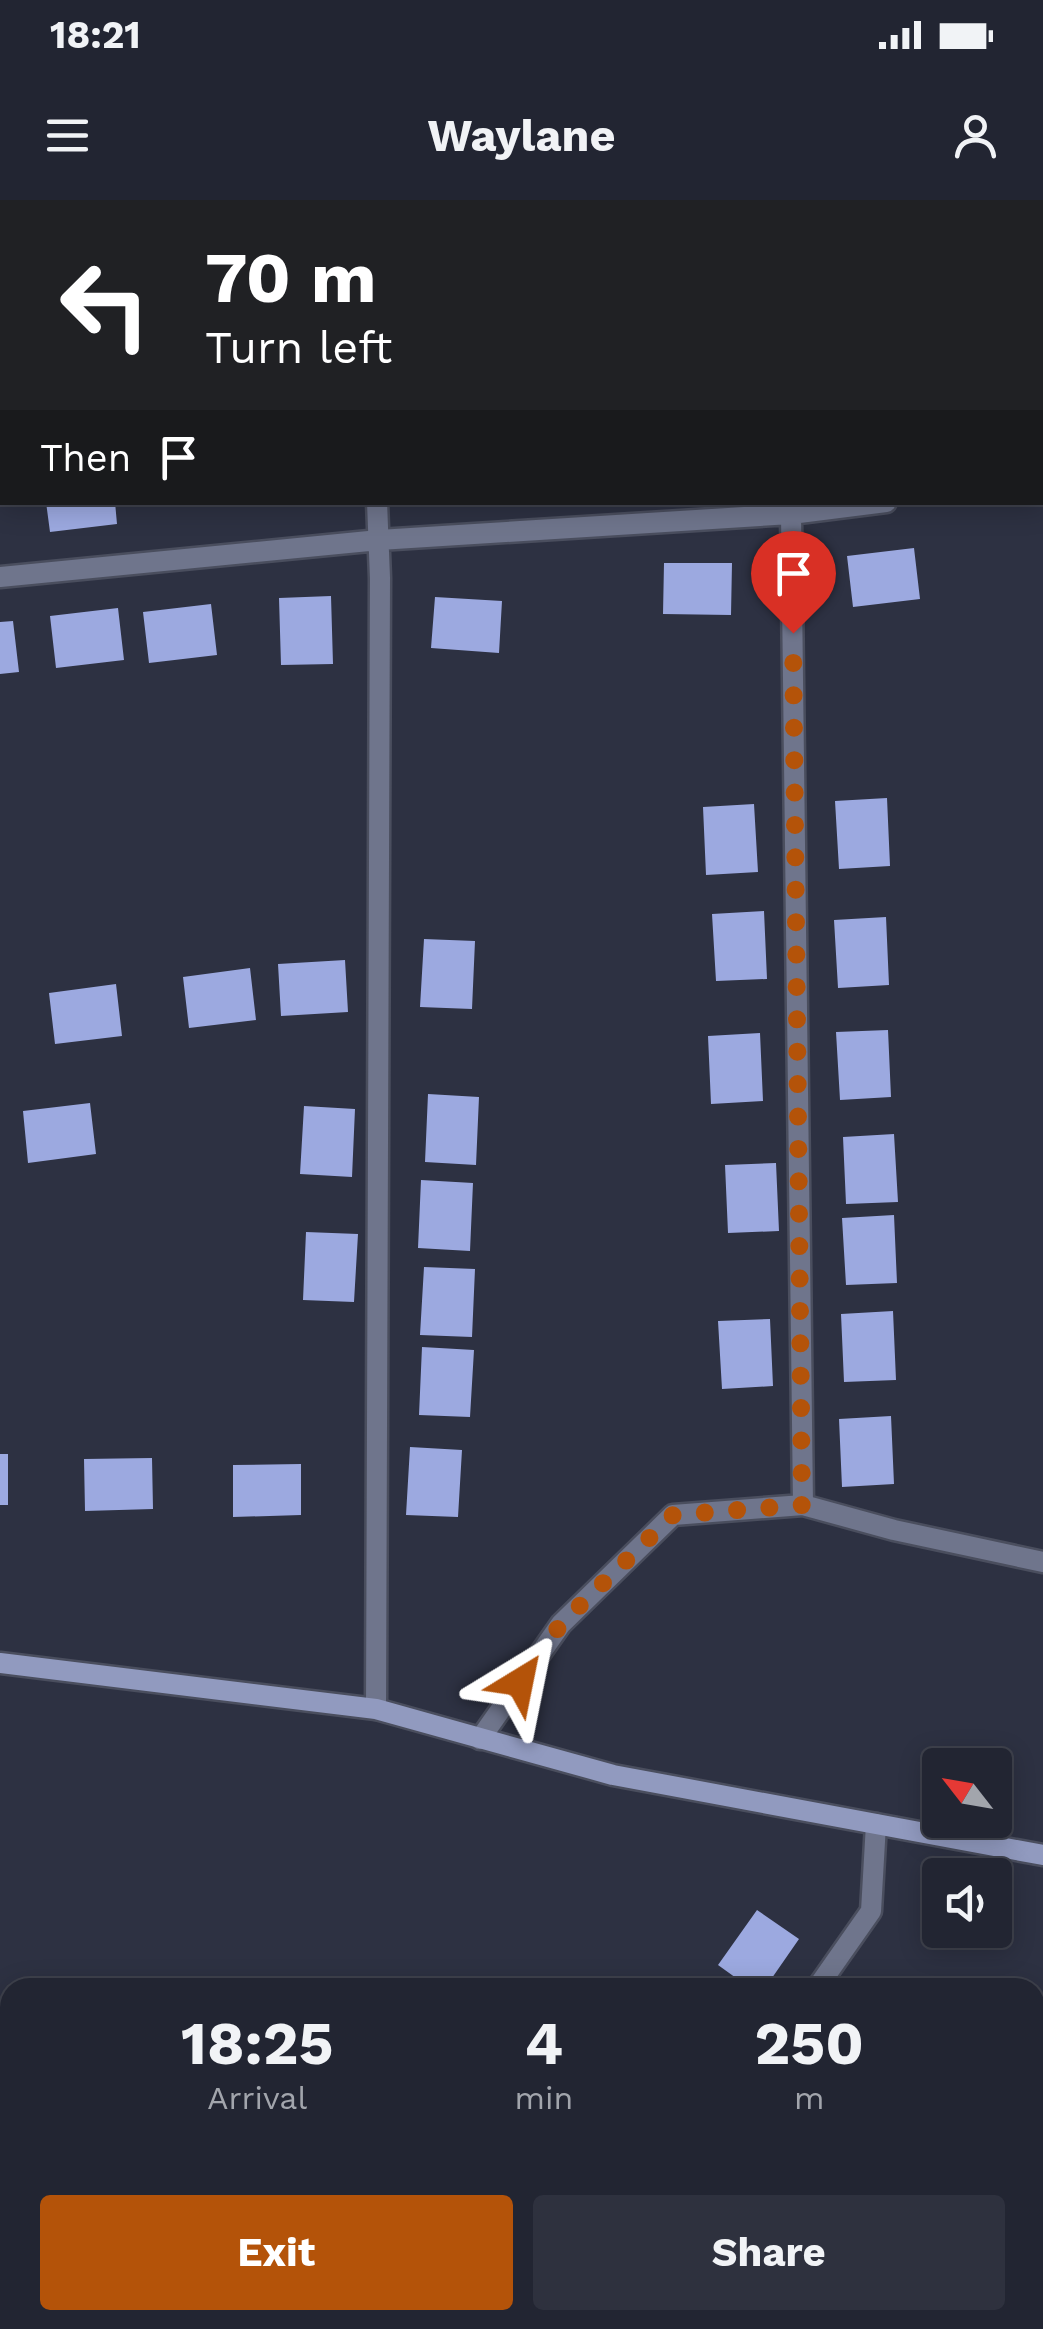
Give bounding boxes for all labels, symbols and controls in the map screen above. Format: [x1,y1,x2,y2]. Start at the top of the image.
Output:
text: 18:21 [50,13,141,57]
icon: menu [40,108,95,163]
icon: person [948,108,1003,163]
text: Waylane [427,109,616,162]
text: 70 m [205,237,377,319]
icon: left [40,240,170,370]
text: Turn left [205,321,392,374]
icon: arrive [151,430,206,485]
text: Then [40,436,131,480]
pin [751,531,836,634]
icon: arrive [766,546,821,601]
position arrow [468,1630,572,1734]
north arrow [922,1748,1012,1838]
map controls [922,1748,1012,1948]
button: sound [922,1858,1012,1948]
text: 18:25 [181,2008,333,2079]
text: 4 [525,2008,563,2079]
text: 250 [755,2008,864,2079]
text: Arrival [207,2079,307,2117]
text: min [515,2079,573,2117]
text: m [794,2079,824,2117]
button: Exit [40,2195,513,2310]
button: Share [533,2195,1005,2310]

